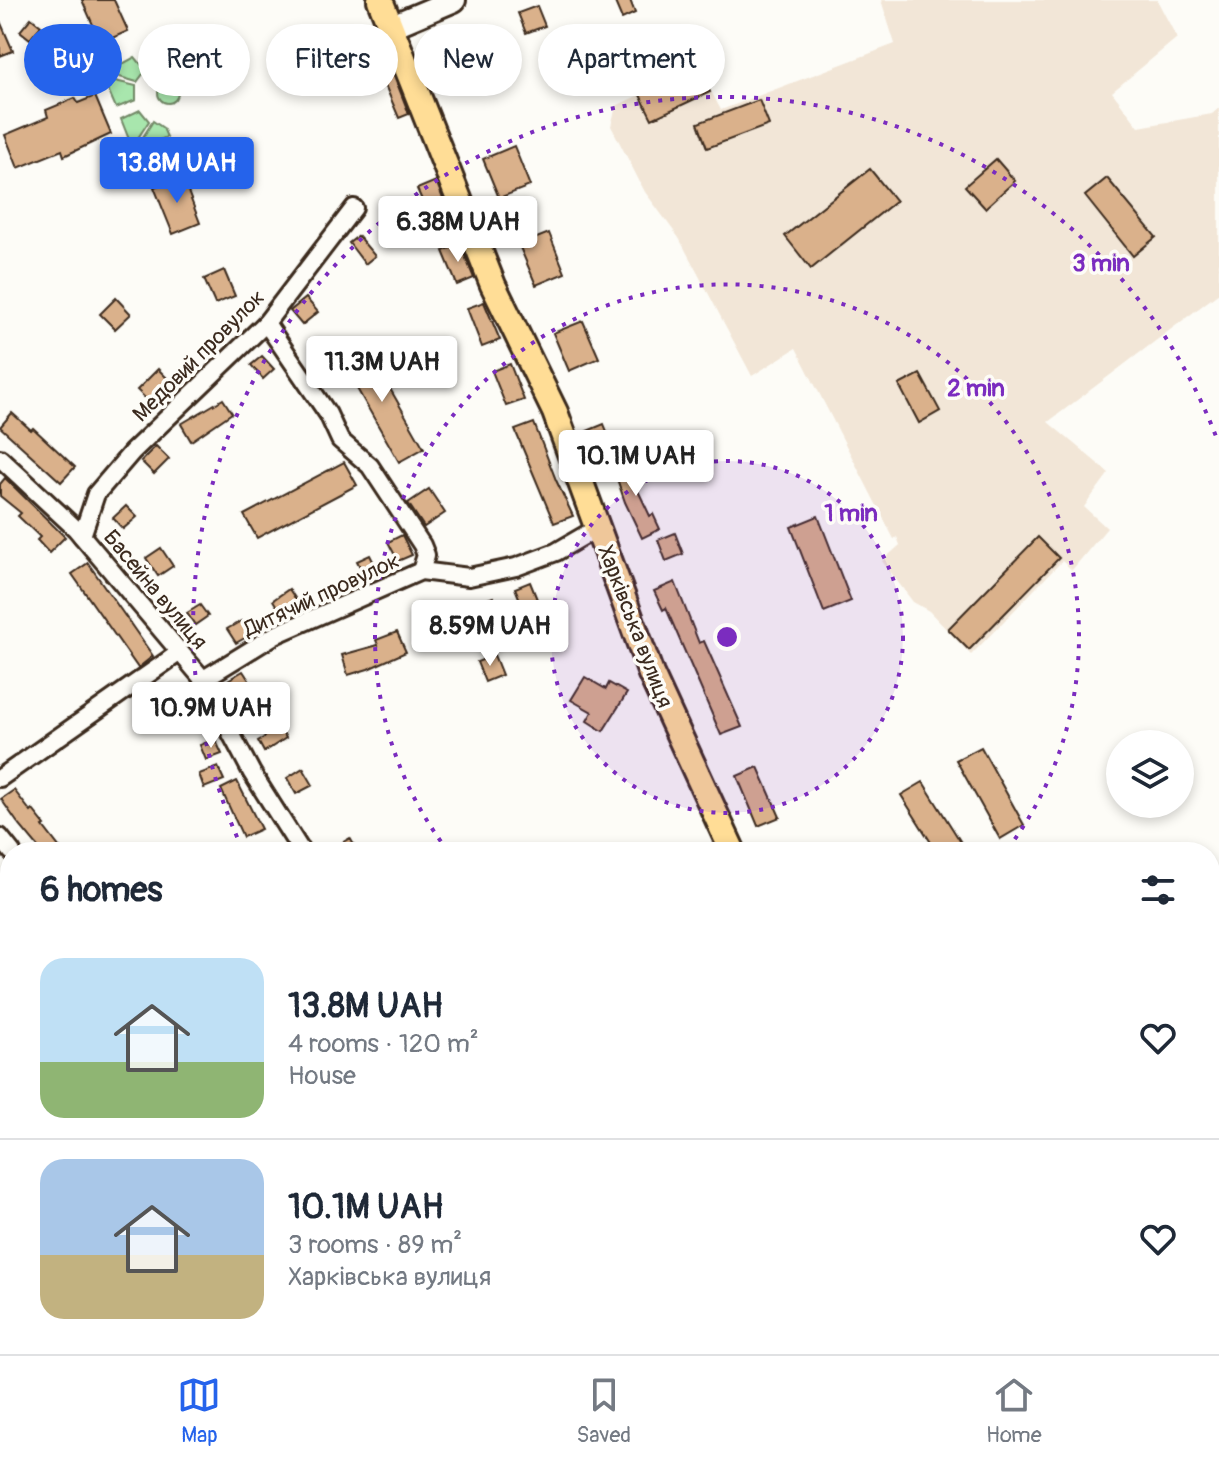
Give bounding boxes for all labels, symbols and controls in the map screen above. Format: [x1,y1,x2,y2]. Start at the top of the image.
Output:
chip: Buy [24,24,122,96]
chip: Rent [138,24,250,96]
chip: Filters [266,24,398,96]
chip: New [414,24,522,96]
chip: Apartment [538,24,725,96]
pin: 13.8M UAH [85,137,269,205]
text: 13.8M UAH [118,147,236,179]
pin: 6.38M UAH [366,196,550,264]
text: 6.38M UAH [396,206,520,238]
text: 3 min [1072,249,1130,278]
street label: Медовий провулок [127,284,271,428]
pin: 11.3M UAH [290,336,474,404]
text: 11.3M UAH [324,346,440,378]
text: 2 min [947,374,1005,403]
pin: 10.1M UAH [544,430,728,498]
text: 10.1M UAH [577,440,695,472]
text: 1 min [824,499,878,528]
street label: Басейна вулиця [97,524,213,655]
street label: Харківська вулиця [591,541,679,712]
street label: Дитячий провулок [238,547,404,644]
pin: 8.59M UAH [398,600,582,668]
text: 8.59M UAH [429,610,551,642]
centre of rings [713,623,741,651]
pin: 10.9M UAH [119,682,303,750]
text: 10.9M UAH [150,692,272,724]
map controls [1106,730,1194,818]
button: layers [1106,730,1194,818]
icon: filters [1136,868,1180,912]
text: 6 homes [40,869,163,912]
text: 13.8M UAH [288,985,443,1028]
icon: home [104,990,200,1086]
icon: heart [1136,1016,1180,1060]
text: 4 rooms · 120 m² [288,1028,479,1060]
text: House [288,1060,356,1092]
text: 10.1M UAH [288,1186,443,1229]
icon: home [104,1191,200,1287]
icon: heart [1136,1217,1180,1261]
text: 3 rooms · 89 m² [288,1229,462,1261]
text: Харківська вулиця [288,1261,491,1293]
tab: Map [177,1373,221,1449]
tab: Saved [576,1373,631,1449]
tab: Home [986,1373,1041,1449]

